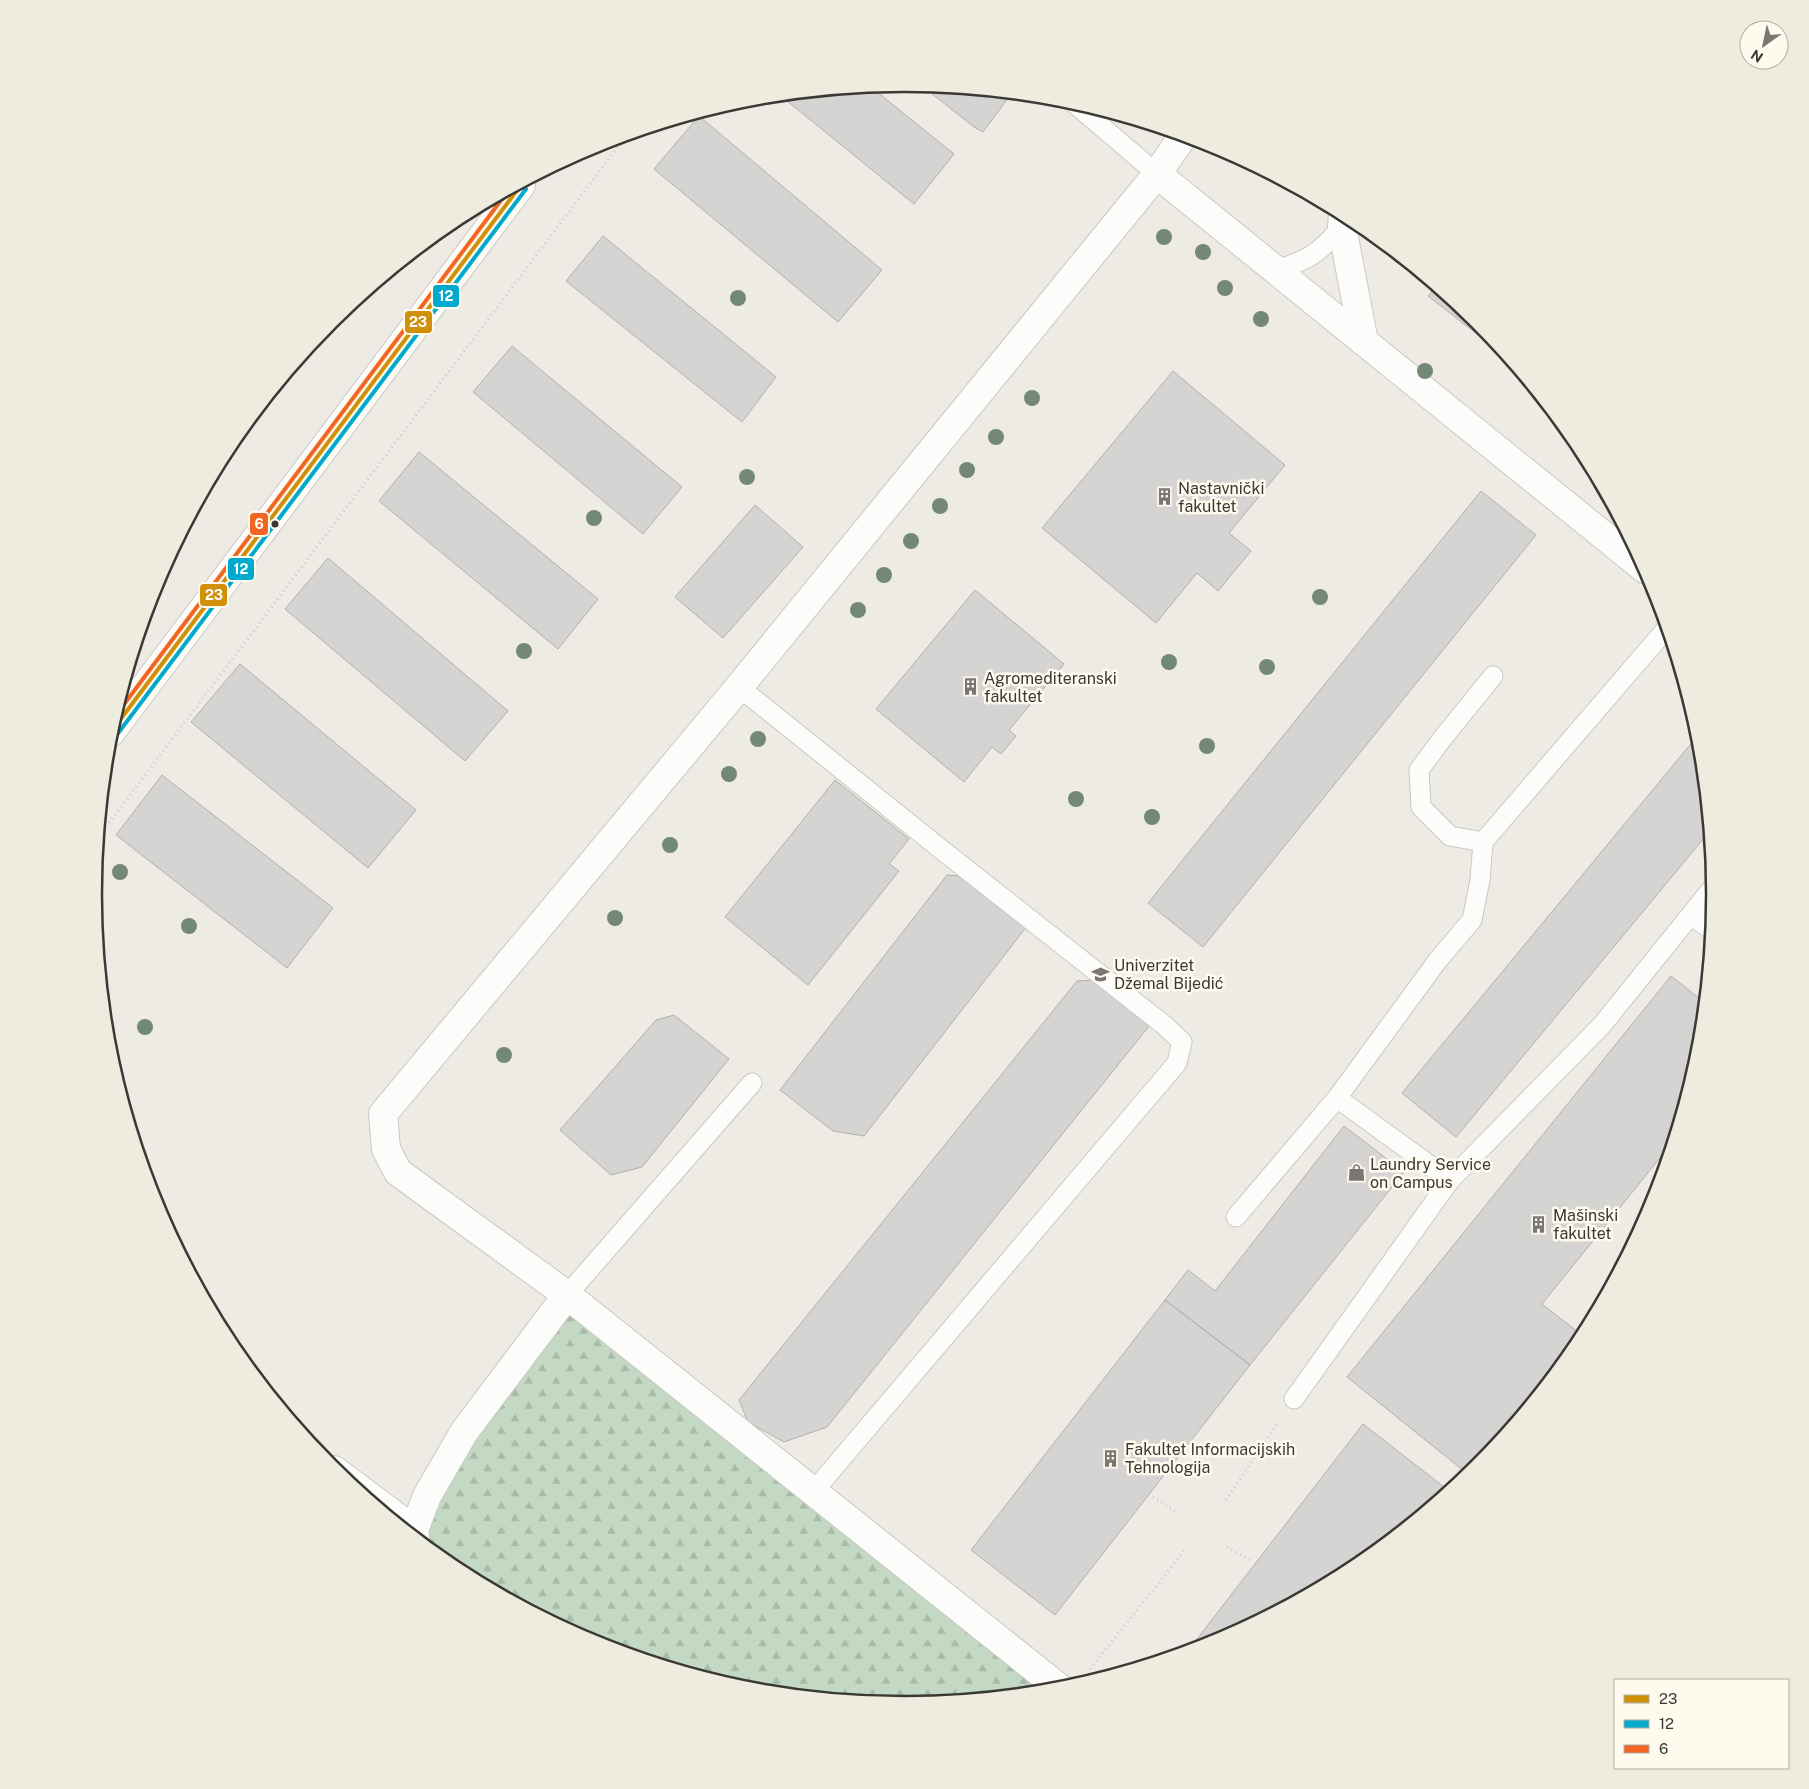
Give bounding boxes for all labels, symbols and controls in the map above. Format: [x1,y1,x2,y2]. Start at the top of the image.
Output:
north arrow [1739,20,1789,70]
text: N [1748,46,1766,66]
line badge: 12 [432,284,460,308]
text: 12 [439,288,454,304]
line badge: 23 [404,310,433,334]
text: 23 [409,314,427,330]
place label: Nastavnički fakultet [1178,479,1264,516]
building icon: Nastavnički fakultet [1154,487,1174,507]
line badge: 6 [249,512,269,536]
text: 6 [254,516,264,532]
unlabelled marker [270,519,280,529]
line badge: 12 [227,557,255,581]
text: 12 [234,561,249,577]
line badge: 23 [199,583,228,607]
text: 23 [205,587,223,603]
place label: Agromediteranski fakultet [984,669,1117,706]
building icon: Agromediteranski fakultet [960,677,980,697]
place label: Univerzitet Džemal Bijedić [1114,956,1223,993]
school or university icon: Univerzitet Džemal Bijedić [1090,964,1110,984]
place label: Laundry Service on Campus [1370,1155,1491,1192]
shop icon: Laundry Service on Campus [1346,1163,1366,1183]
place label: Mašinski fakultet [1553,1206,1618,1243]
building icon: Mašinski fakultet [1529,1214,1549,1234]
place label: Fakultet Informacijskih Tehnologija [1125,1440,1295,1477]
building icon: Fakultet Informacijskih Tehnologija [1101,1448,1121,1468]
legend [1614,1679,1789,1769]
text: 23 [1659,1690,1677,1707]
text: 12 [1659,1715,1674,1732]
text: 6 [1659,1740,1668,1757]

